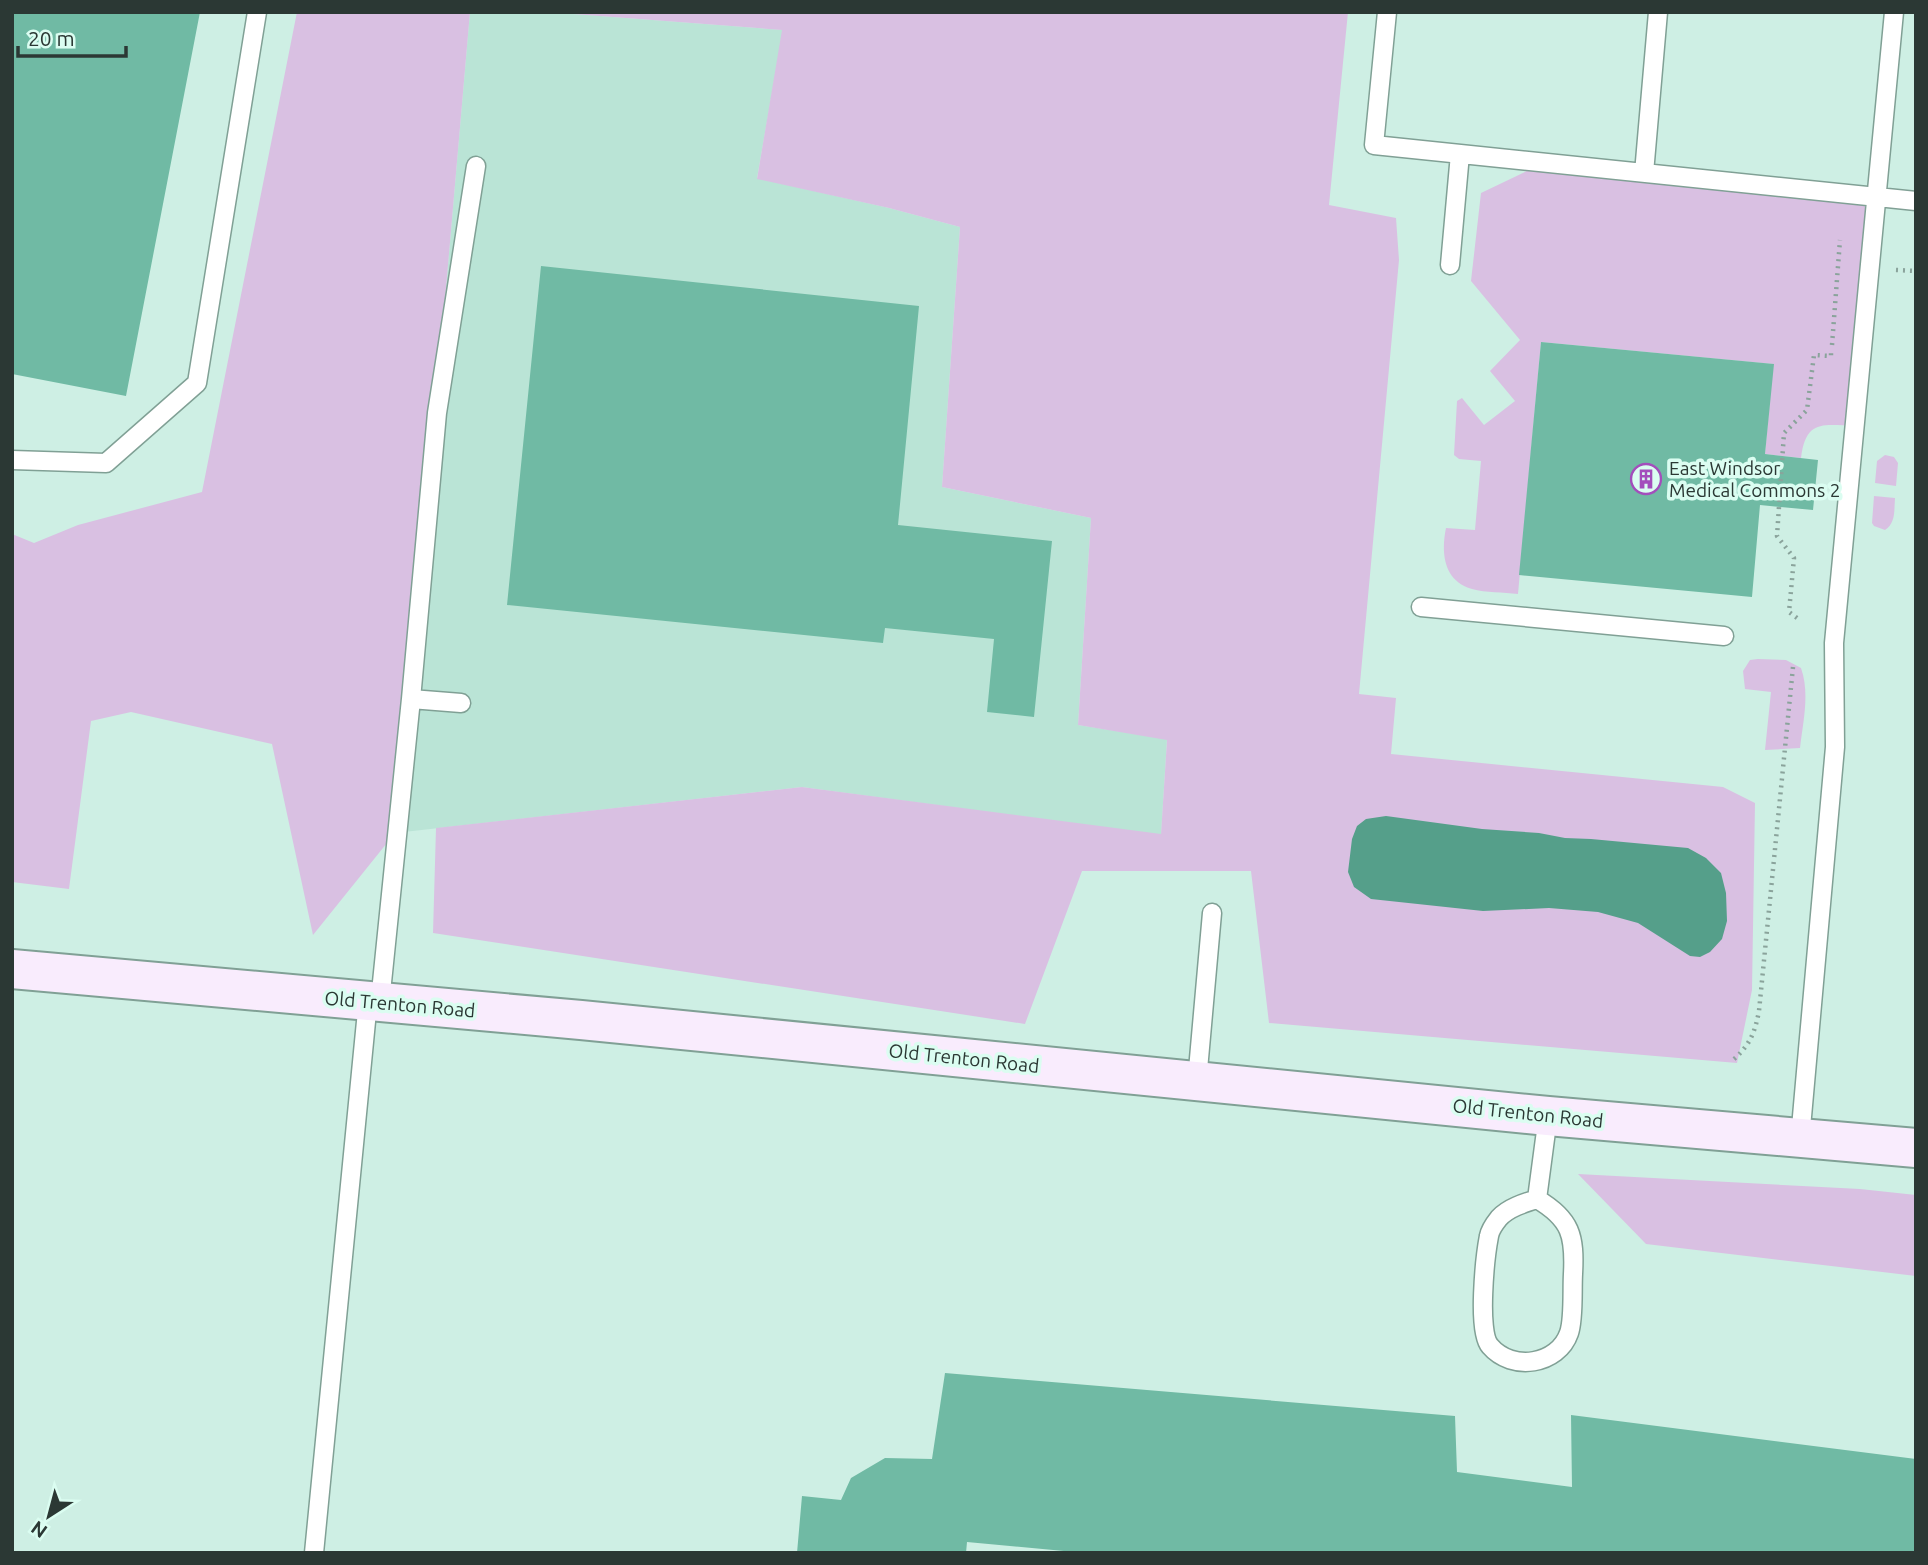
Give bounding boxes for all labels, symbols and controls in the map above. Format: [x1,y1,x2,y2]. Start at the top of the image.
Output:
scale bar [18,14,126,58]
text: 20 m [28,26,75,50]
place label: East Windsor Medical Commons 2 [1669,457,1840,501]
building icon: East Windsor Medical Commons 2 [1629,462,1663,496]
street label: Old Trenton Road [324,986,476,1022]
street label: Old Trenton Road [888,1039,1040,1077]
street label: Old Trenton Road [1452,1094,1604,1132]
north arrow [14,1481,84,1551]
text: N [27,1517,51,1543]

